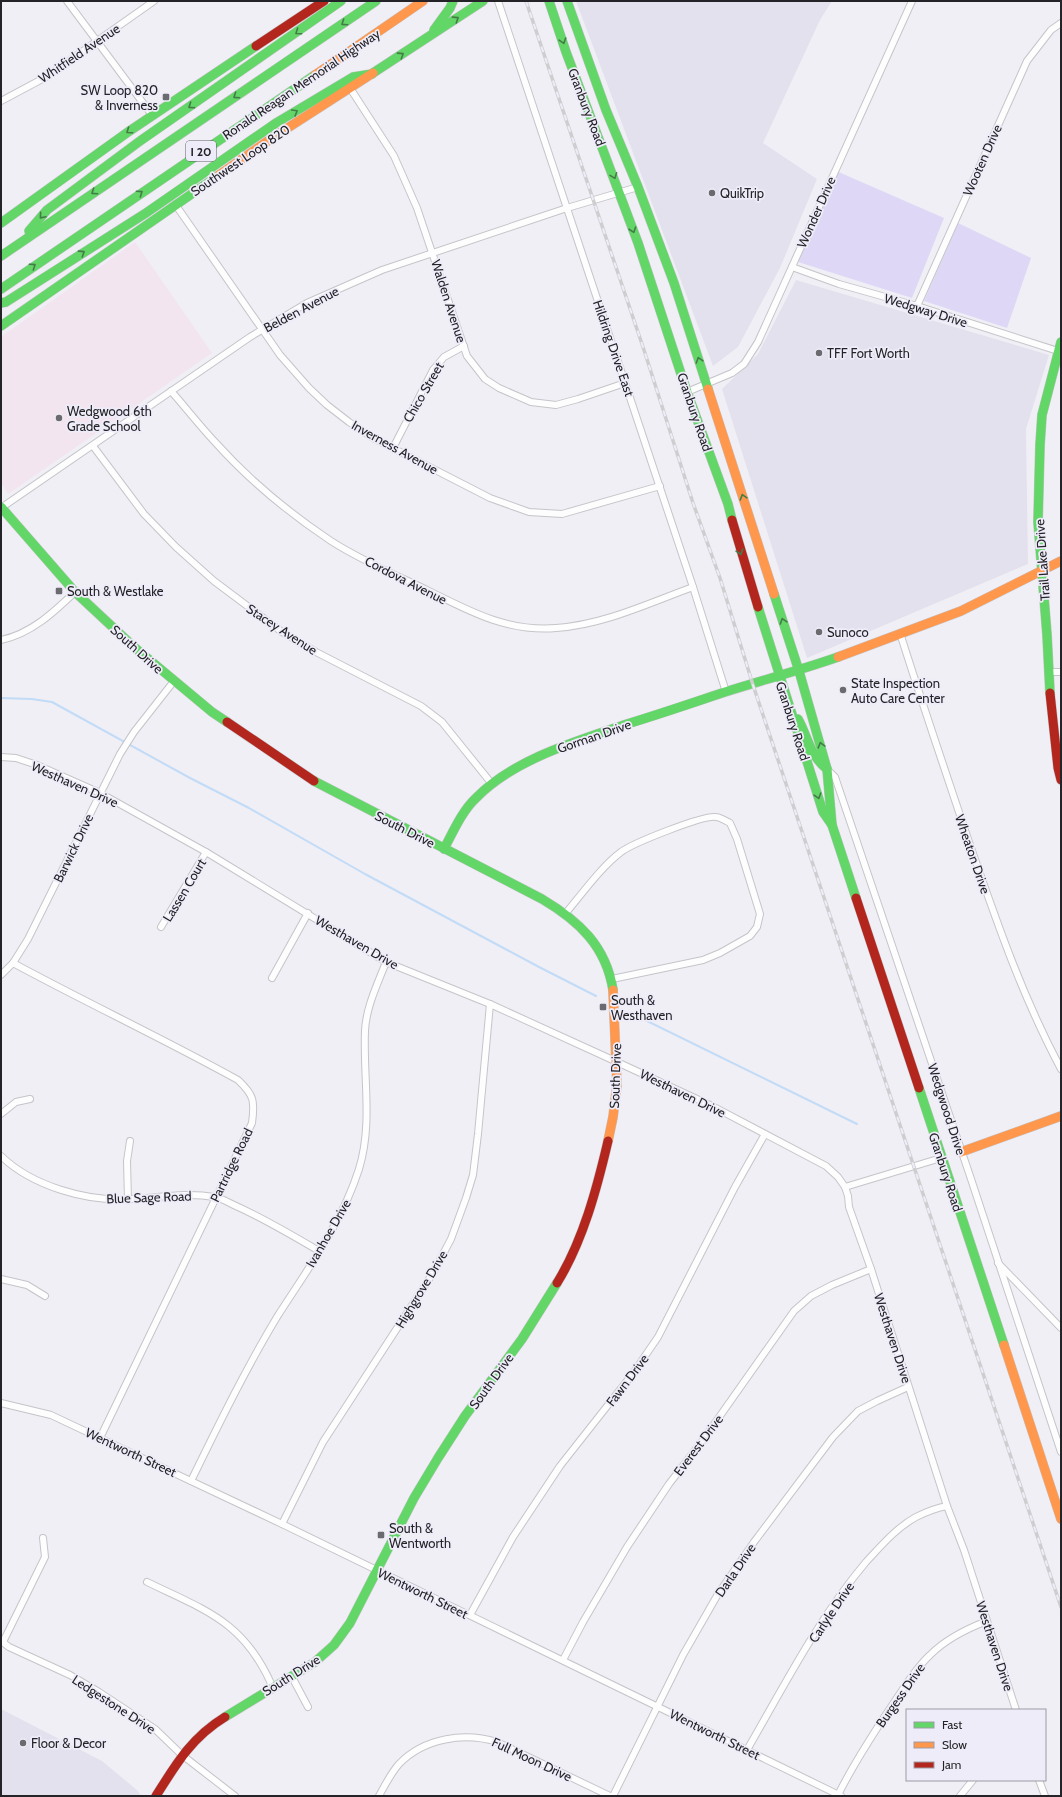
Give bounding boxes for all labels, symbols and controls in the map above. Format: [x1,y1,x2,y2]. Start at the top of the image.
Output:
one-way arrow [452,16,459,24]
one-way arrow [341,18,348,25]
street label: Whitfield Avenue [35,20,123,86]
street label: Ronald Reagan Memorial Highway [219,25,383,143]
one-way arrow [295,27,302,35]
one-way arrow [558,38,567,45]
one-way arrow [397,52,404,59]
street label: Granbury Road [565,66,609,148]
place label: SW Loop 820 & Inverness [81,82,159,113]
one-way arrow [233,91,240,99]
marker: SW Loop 820 & Inverness [161,92,171,102]
one-way arrow [188,101,195,109]
one-way arrow [291,109,298,116]
street label: Southwest Loop 820 [187,121,293,199]
street label: Wooten Drive [959,122,1005,198]
one-way arrow [126,126,133,134]
road number: I 20 [186,141,216,161]
one-way arrow [609,172,617,179]
street label: Wonder Drive [793,174,839,250]
place label: QuikTrip [720,185,764,201]
one-way arrow [91,188,98,195]
marker: QuikTrip [707,188,717,198]
one-way arrow [136,191,143,198]
one-way arrow [39,212,46,219]
one-way arrow [629,226,637,233]
one-way arrow [78,251,85,258]
street label: Walden Avenue [428,257,470,345]
one-way arrow [29,264,36,271]
street label: Belden Avenue [261,282,342,335]
street label: Wedgway Drive [882,290,970,330]
street label: Hildring Drive East [590,298,638,399]
place label: TFF Fort Worth [827,345,910,361]
marker: TFF Fort Worth [814,348,824,358]
one-way arrow [695,357,704,364]
street label: Chico Street [399,358,447,425]
street label: Granbury Road [674,371,716,453]
place label: Wedgwood 6th Grade School [67,403,152,434]
marker: Wedgwood 6th Grade School [54,413,64,423]
street label: Inverness Avenue [349,417,441,477]
one-way arrow [739,494,748,501]
street label: Trail Lake Drive [1031,518,1053,601]
one-way arrow [735,548,744,555]
street label: Cordova Avenue [362,552,450,608]
place label: South & Westlake [67,583,164,599]
marker: South & Westlake [54,586,64,596]
street label: Stacey Avenue [244,600,321,658]
one-way arrow [779,618,787,625]
street label: South Drive [107,621,167,677]
place label: Sunoco [827,624,869,640]
marker: Sunoco [814,627,824,637]
place label: State Inspection Auto Care Center [851,675,945,706]
street label: Granbury Road [773,680,813,762]
marker: State Inspection Auto Care Center [838,685,848,695]
street label: Gorman Drive [555,716,633,756]
one-way arrow [817,742,825,748]
street label: Westhaven Drive [29,758,121,810]
one-way arrow [813,792,822,799]
street label: South Drive [372,807,438,851]
street label: Barwick Drive [50,811,97,885]
street label: Wheaton Drive [952,812,994,896]
street label: Lassen Court [159,855,209,924]
street label: Westhaven Drive [312,912,402,972]
place label: South & Westhaven [611,992,672,1023]
marker: South & Westhaven [598,1002,608,1012]
street label: South Drive [606,1043,624,1109]
street label: Wedgwood Drive [925,1061,969,1157]
street label: Westhaven Drive [637,1065,729,1121]
street label: Partridge Road [206,1125,256,1205]
street label: Granbury Road [926,1131,966,1213]
street label: Blue Sage Road [106,1188,192,1206]
street label: Ivanhoe Drive [302,1196,354,1270]
street label: Highgrove Drive [392,1247,451,1331]
street label: Westhaven Drive [871,1291,915,1385]
street label: South Drive [465,1350,517,1412]
street label: Fawn Drive [602,1351,652,1409]
street label: Everest Drive [670,1411,726,1479]
street label: Wentworth Street [83,1424,180,1480]
place label: South & Wentworth [389,1520,451,1551]
marker: South & Wentworth [376,1530,386,1540]
street label: Darla Drive [711,1540,759,1600]
street label: Wentworth Street [375,1564,471,1622]
street label: Carlyle Drive [805,1578,857,1645]
street label: Westhaven Drive [973,1599,1017,1693]
street label: South Drive [259,1651,323,1699]
street label: Burgess Drive [872,1660,928,1730]
street label: Ledgestone Drive [69,1671,159,1737]
street label: Wentworth Street [667,1705,763,1763]
legend [906,1709,1046,1781]
text: Fast [942,1717,962,1732]
street label: Full Moon Drive [490,1734,575,1785]
place label: Floor & Decor [31,1735,107,1751]
text: Slow [942,1737,967,1752]
marker: Floor & Decor [18,1738,28,1748]
text: Jam [941,1757,961,1772]

